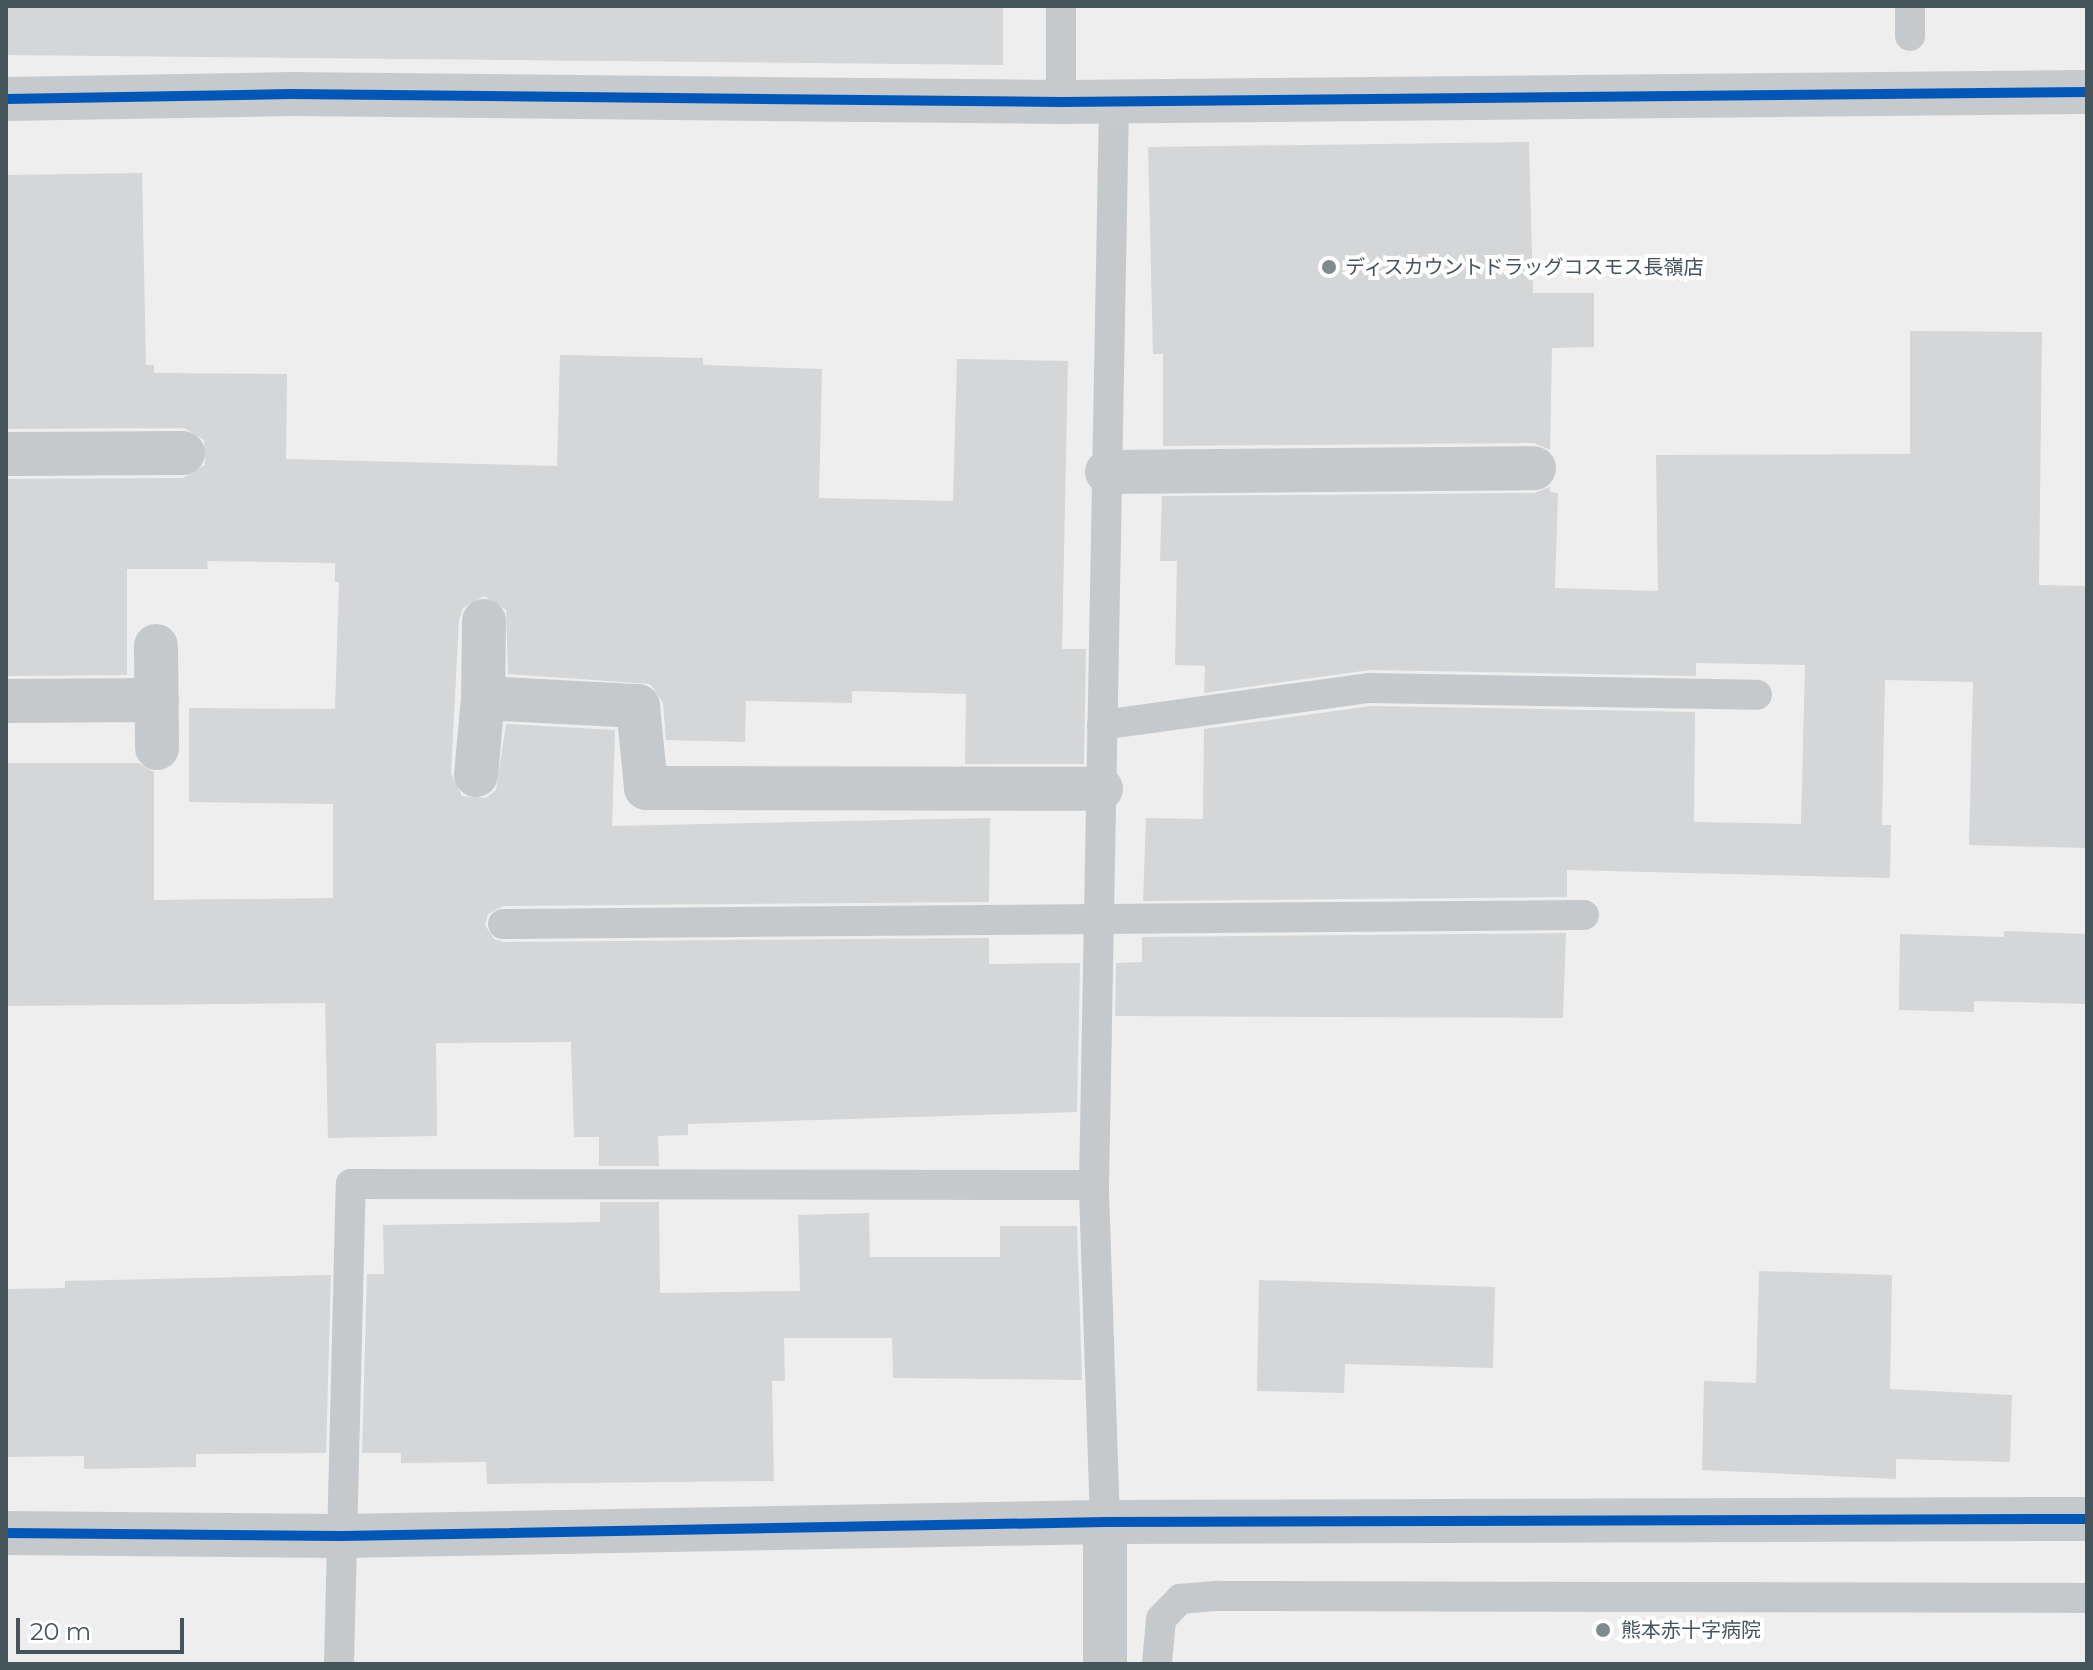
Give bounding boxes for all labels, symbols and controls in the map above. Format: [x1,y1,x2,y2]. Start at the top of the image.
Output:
place label: ディスカウントドラッグコスモス長嶺店 [1345,255,1705,279]
marker: ディスカウントドラッグコスモス長嶺店 [1320,258,1338,276]
scale bar [20,1602,188,1652]
text: 20 m [30,1617,91,1646]
place label: 熊本赤十字病院 [1621,1618,1761,1642]
marker: 熊本赤十字病院 [1592,1619,1614,1641]

